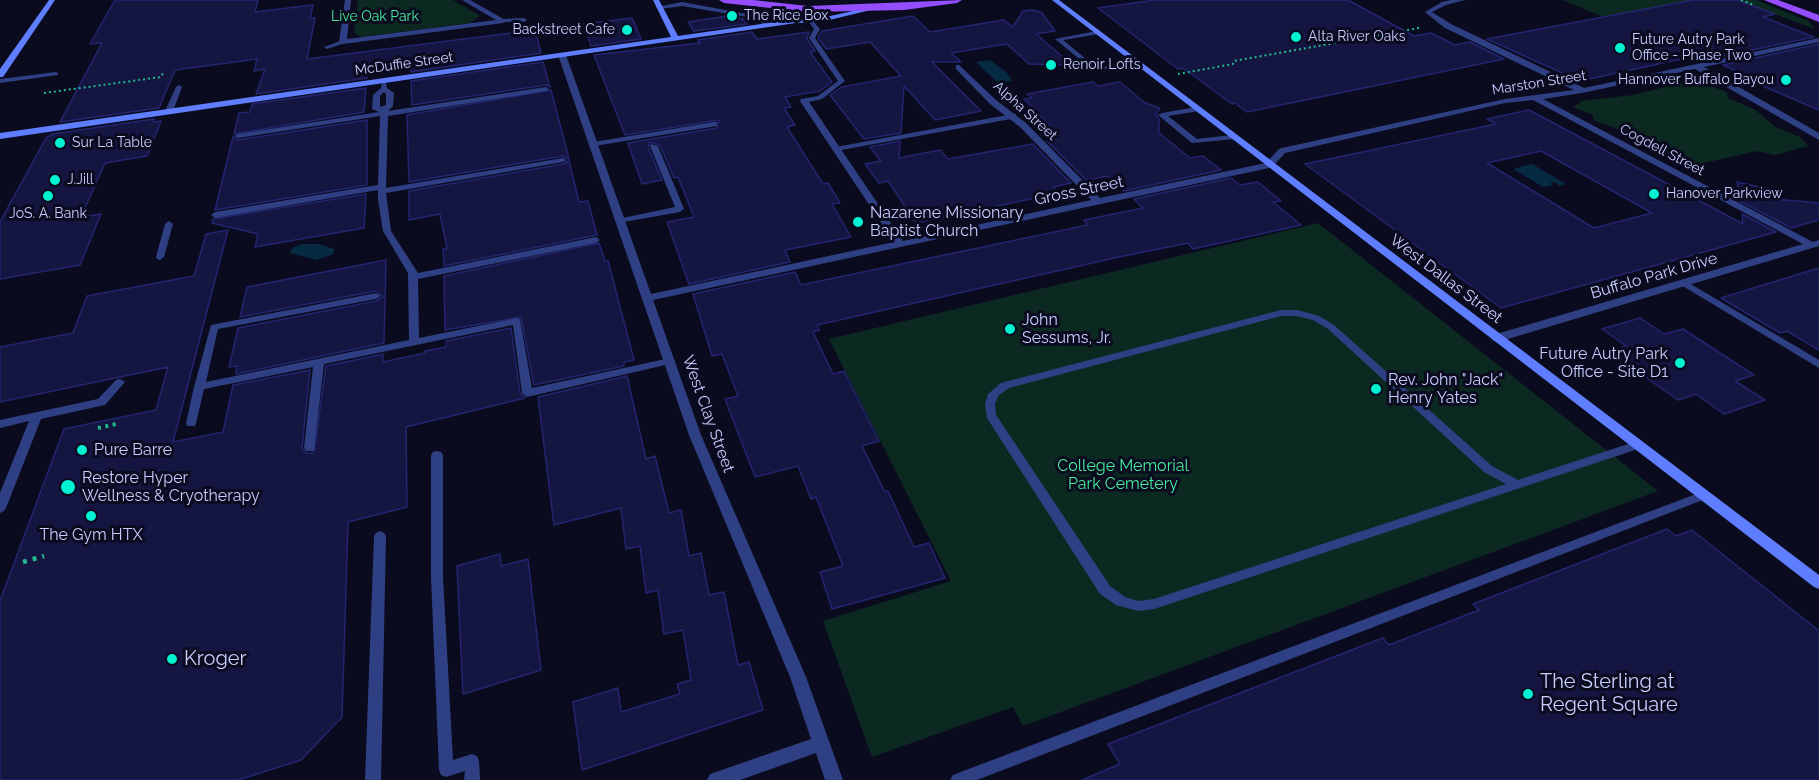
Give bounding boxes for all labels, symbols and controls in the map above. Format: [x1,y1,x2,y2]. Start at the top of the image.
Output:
place label: The Rice Box [744,8,828,24]
park label: Live Oak Park [331,9,419,25]
marker: The Rice Box [725,9,739,23]
place label: Backstreet Cafe [512,22,615,38]
marker: Backstreet Cafe [620,23,634,37]
place label: Alta River Oaks [1308,29,1405,45]
marker: Alta River Oaks [1289,30,1303,44]
place label: Future Autry Park Office - Phase Two [1632,32,1752,64]
marker: Future Autry Park Office - Phase Two [1613,41,1627,55]
street label: McDuffie Street [354,49,454,79]
place label: Renoir Lofts [1063,57,1140,73]
marker: Renoir Lofts [1044,58,1058,72]
street label: Marston Street [1491,67,1587,99]
place label: Hannover Buffalo Bayou [1618,72,1774,88]
marker: Hannover Buffalo Bayou [1779,73,1793,87]
street label: Alpha Street [990,78,1060,144]
street label: Cogdell Street [1617,121,1707,179]
place label: Sur La Table [72,135,152,151]
marker: Sur La Table [53,136,67,150]
place label: J.Jill [67,172,94,188]
street label: Gross Street [1033,172,1125,210]
marker: J.Jill [48,173,62,187]
place label: Hanover Parkview [1666,186,1783,202]
marker: Hanover Parkview [1647,187,1661,201]
marker: JoS. A. Bank [41,189,55,203]
place label: Nazarene Missionary Baptist Church [870,203,1023,241]
place label: JoS. A. Bank [9,206,87,222]
marker: Nazarene Missionary Baptist Church [851,215,865,229]
street label: West Dallas Street [1386,230,1506,328]
street label: Buffalo Park Drive [1588,249,1720,303]
place label: John Sessums, Jr. [1022,310,1111,348]
marker: John Sessums, Jr. [1003,322,1017,336]
place label: Future Autry Park Office - Site D1 [1539,344,1668,382]
street label: West Clay Street [678,353,738,475]
marker: Future Autry Park Office - Site D1 [1673,356,1687,370]
place label: Rev. John "Jack" Henry Yates [1388,370,1503,408]
marker: Rev. John "Jack" Henry Yates [1369,382,1383,396]
place label: Pure Barre [94,440,172,460]
marker: Pure Barre [75,443,89,457]
park label: College Memorial Park Cemetery [1057,456,1189,494]
place label: Restore Hyper Wellness & Cryotherapy [82,468,260,506]
marker: Restore Hyper Wellness & Cryotherapy [59,478,77,496]
marker: The Gym HTX [84,509,98,523]
place label: The Gym HTX [39,525,143,545]
place label: Kroger [184,647,247,671]
marker: Kroger [165,652,179,666]
place label: The Sterling at Regent Square [1540,670,1678,717]
marker: The Sterling at Regent Square [1521,687,1535,701]

